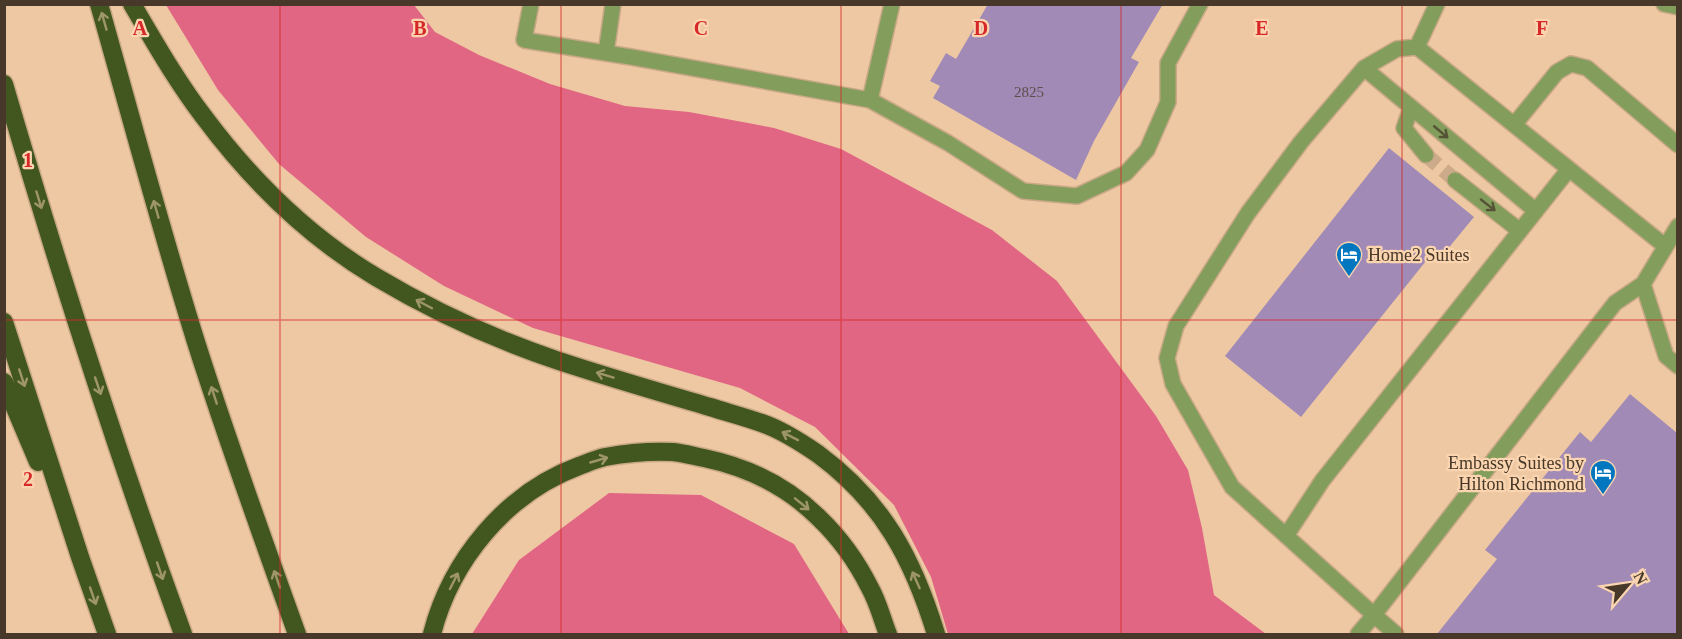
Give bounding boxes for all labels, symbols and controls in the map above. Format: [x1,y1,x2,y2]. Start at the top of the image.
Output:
one-way arrow [98,12,109,31]
text: A [133,17,148,39]
text: B [413,17,427,39]
text: C [694,17,708,39]
text: D [974,17,988,39]
text: E [1255,17,1269,39]
text: F [1536,17,1548,39]
house number: 2825 [1014,84,1044,100]
one-way arrow [1433,126,1449,139]
text: 1 [23,149,33,171]
one-way arrow [34,190,45,209]
one-way arrow [1480,199,1496,212]
one-way arrow [150,200,161,219]
hotel icon: Home2 Suites [1334,240,1364,278]
place label: Home2 Suites [1368,245,1470,265]
one-way arrow [416,298,433,310]
one-way arrow [18,368,29,387]
one-way arrow [596,369,615,380]
one-way arrow [94,376,105,395]
one-way arrow [207,386,218,405]
one-way arrow [781,430,799,442]
place label: Embassy Suites by Hilton Richmond [1448,453,1584,494]
one-way arrow [589,454,608,465]
hotel icon: Embassy Suites by Hilton Richmond [1588,458,1618,496]
text: 2 [23,468,33,490]
one-way arrow [794,497,809,511]
north arrow [1598,555,1658,615]
one-way arrow [156,561,167,580]
text: N [1630,569,1651,588]
one-way arrow [271,570,282,589]
one-way arrow [910,571,922,589]
one-way arrow [449,572,460,590]
one-way arrow [89,586,100,605]

